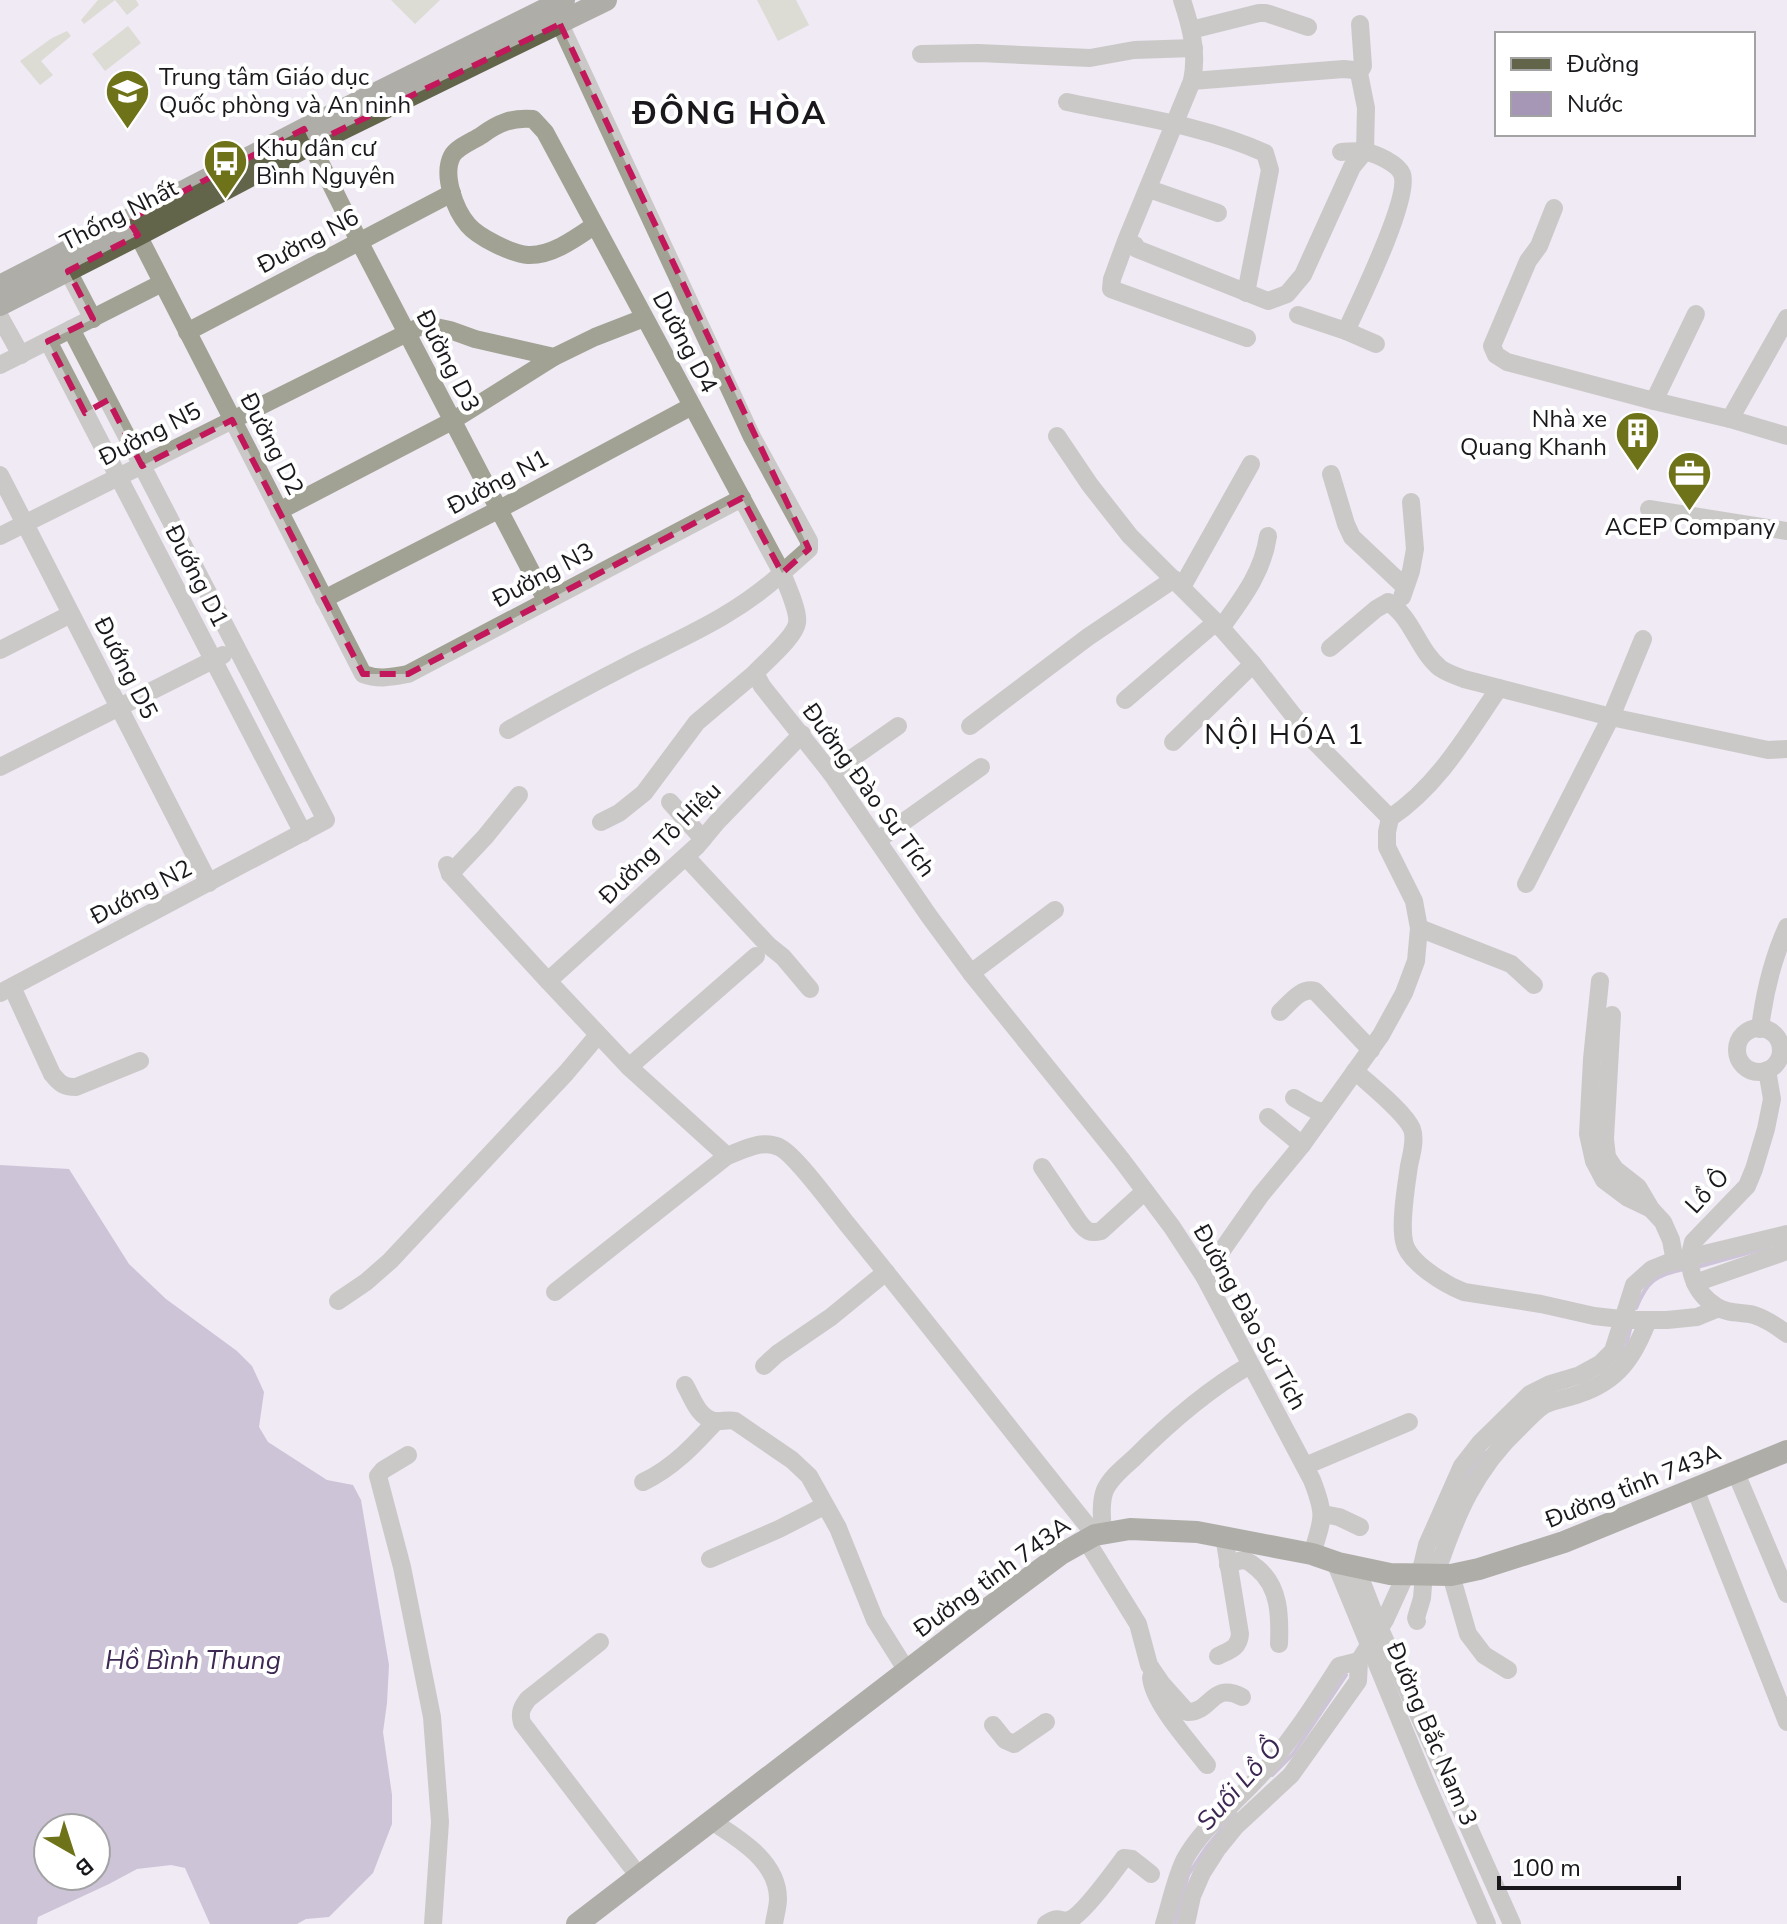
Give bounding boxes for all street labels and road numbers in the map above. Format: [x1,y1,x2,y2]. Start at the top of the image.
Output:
street label: Thống Nhất [55,171,184,258]
street label: Đường N6 [251,201,364,282]
street label: Dường D4 [645,286,725,398]
street label: Đường D3 [408,304,487,418]
street label: Đường D2 [232,387,311,501]
street label: Đường N5 [93,395,207,474]
street label: Đường N1 [441,442,554,523]
street label: Đướng D1 [157,519,236,633]
street label: Đường N3 [486,535,599,616]
street label: Đướng D5 [86,611,165,725]
street label: Đường Đào Sư Tích [794,696,943,883]
street label: Đường Tô Hiệu [591,775,728,912]
street label: Đướng N2 [84,852,197,933]
street label: Lồ Ô [1678,1161,1736,1221]
street label: Đường Đào Sư Tích [1185,1218,1314,1416]
street label: Đường tỉnh 743A [1540,1436,1726,1536]
street label: Đường tỉnh 743A [906,1509,1077,1645]
street label: Đường Bắc Nam 3 [1379,1636,1485,1831]

